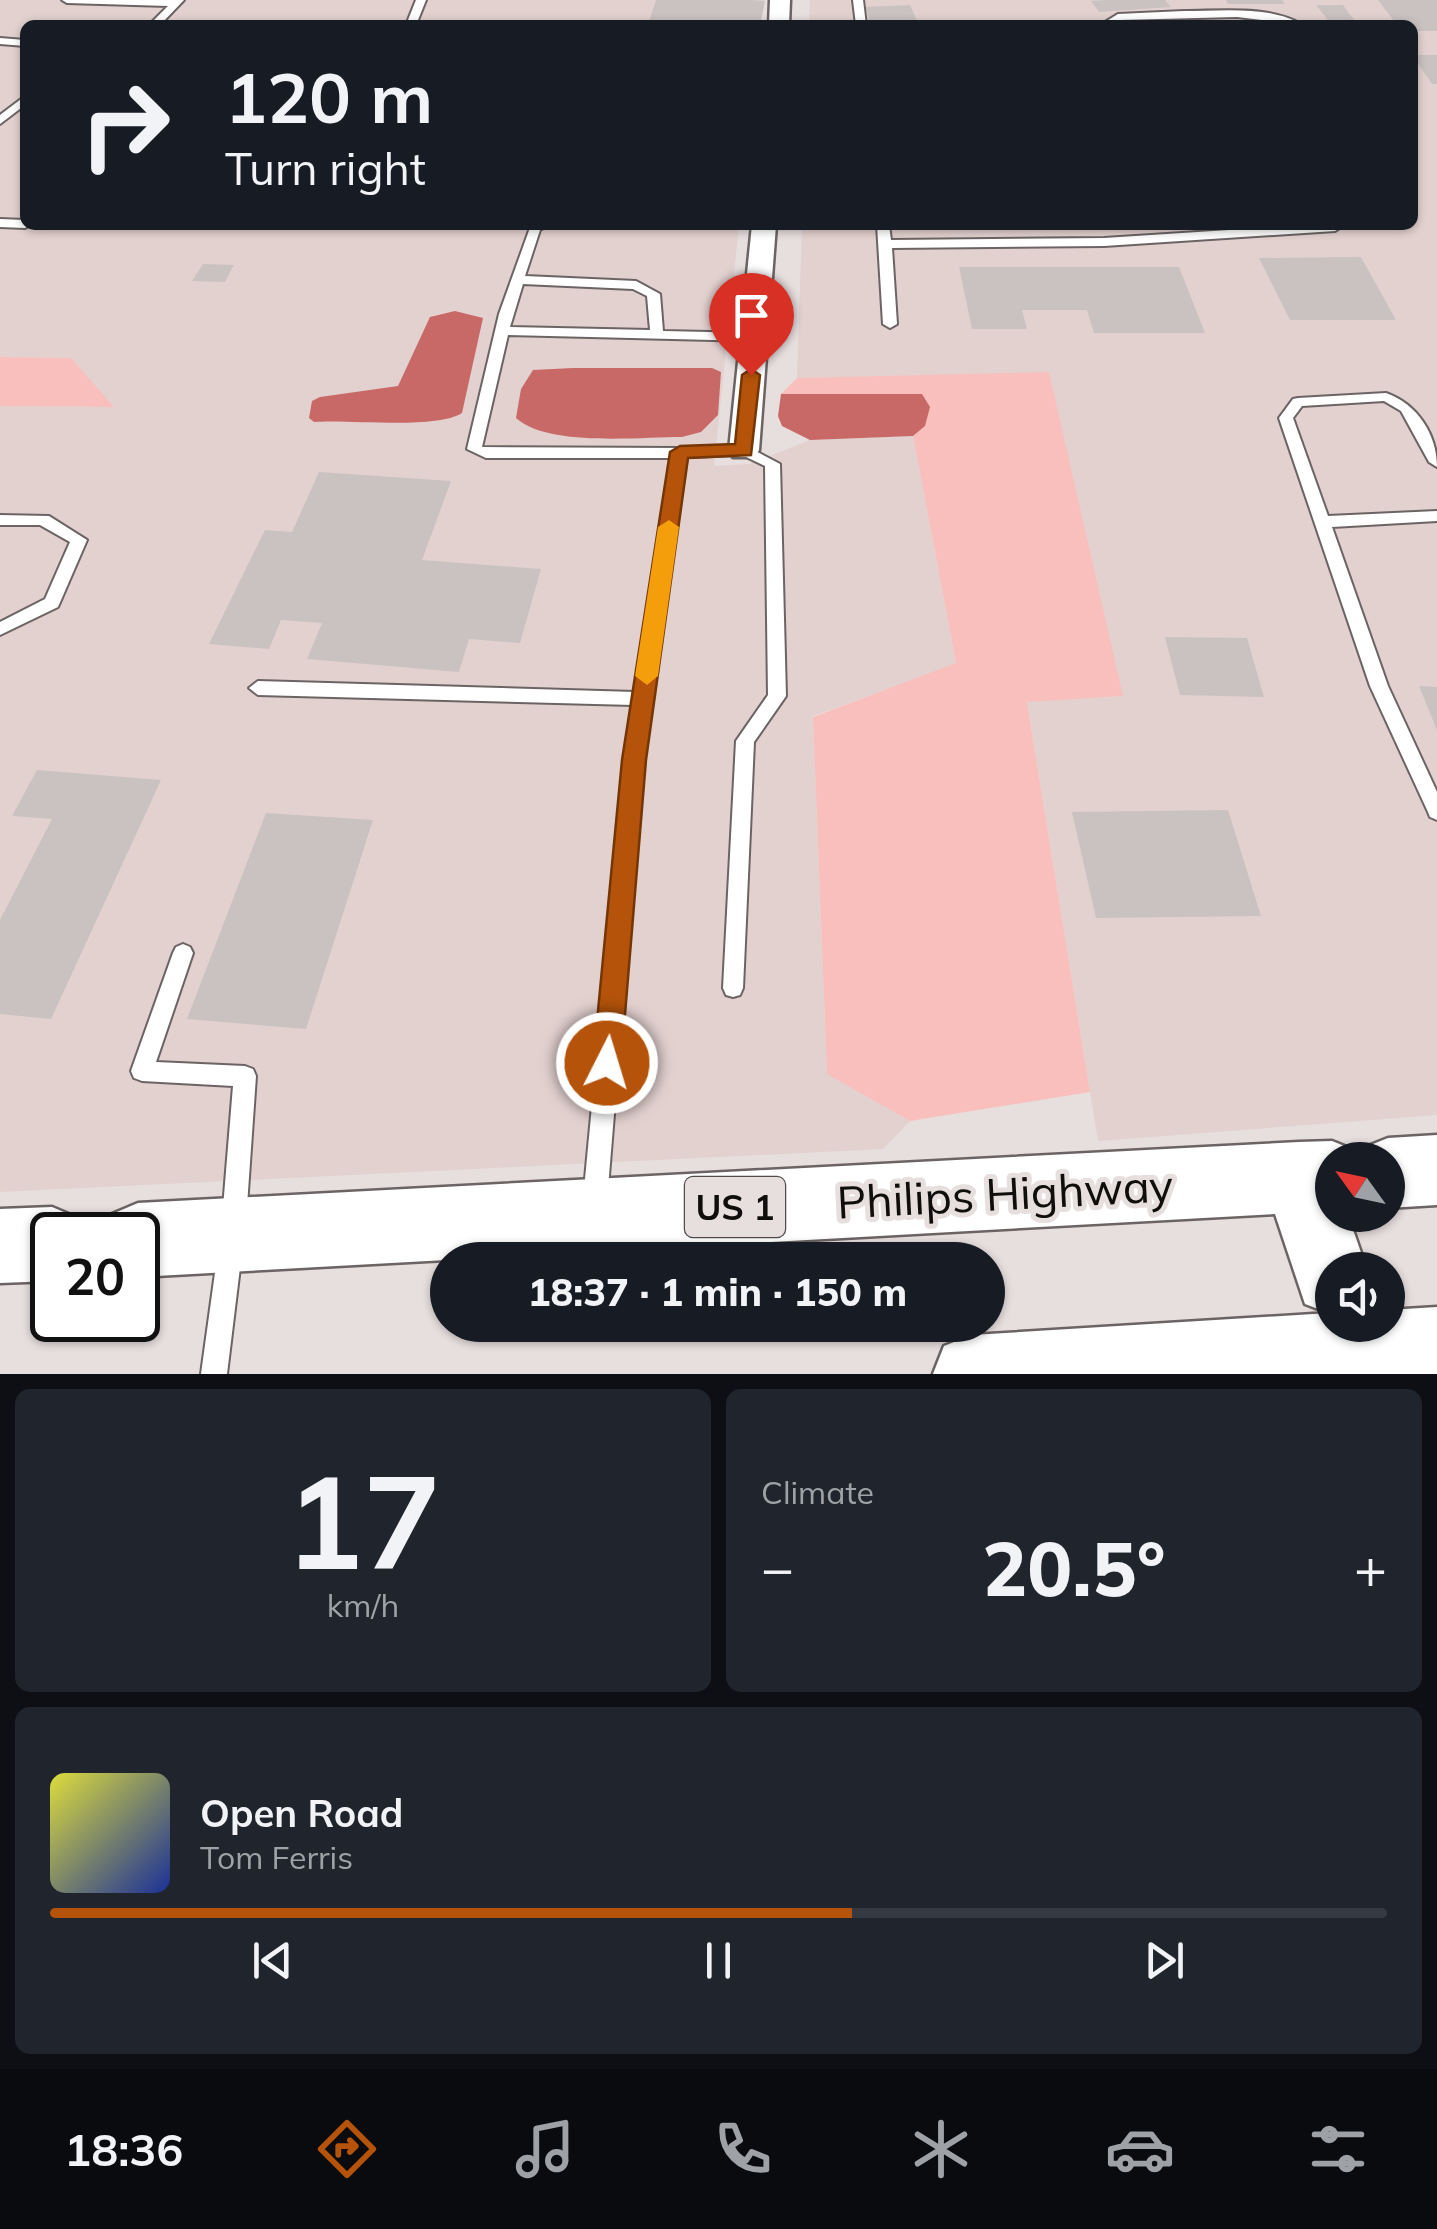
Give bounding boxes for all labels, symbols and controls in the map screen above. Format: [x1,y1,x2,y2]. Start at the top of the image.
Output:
text: 120 m [225,53,433,141]
icon: right [60,60,190,190]
text: Turn right [225,140,426,196]
pin [709,273,794,376]
icon: arrive [724,288,779,343]
position arrow [555,1011,659,1115]
north arrow [1315,1142,1405,1232]
map controls [1315,1142,1405,1342]
street label: Philips Highway [835,1156,1175,1230]
road number: US 1 [685,1177,785,1237]
speed limit sign: 20 [30,1212,160,1342]
button: sound [1315,1252,1405,1342]
text: 18:37 · 1 min · 150 m [528,1268,907,1316]
text: 17 [285,1438,441,1602]
text: Climate [761,1472,874,1512]
text: 20.5° [982,1521,1166,1615]
text: − [761,1533,794,1602]
text: + [1354,1533,1387,1602]
text: km/h [327,1585,399,1625]
text: Open Road [200,1789,403,1837]
text: Tom Ferris [200,1837,353,1877]
icon: previous [245,1933,300,1988]
icon: pause [691,1933,746,1988]
icon: next [1137,1933,1192,1988]
icon: directions [312,2114,382,2184]
icon: music [510,2114,580,2184]
icon: phone [708,2114,778,2184]
icon: climate [906,2114,976,2184]
icon: car [1105,2114,1175,2184]
icon: filters [1303,2114,1373,2184]
text: 18:36 [64,2121,183,2177]

